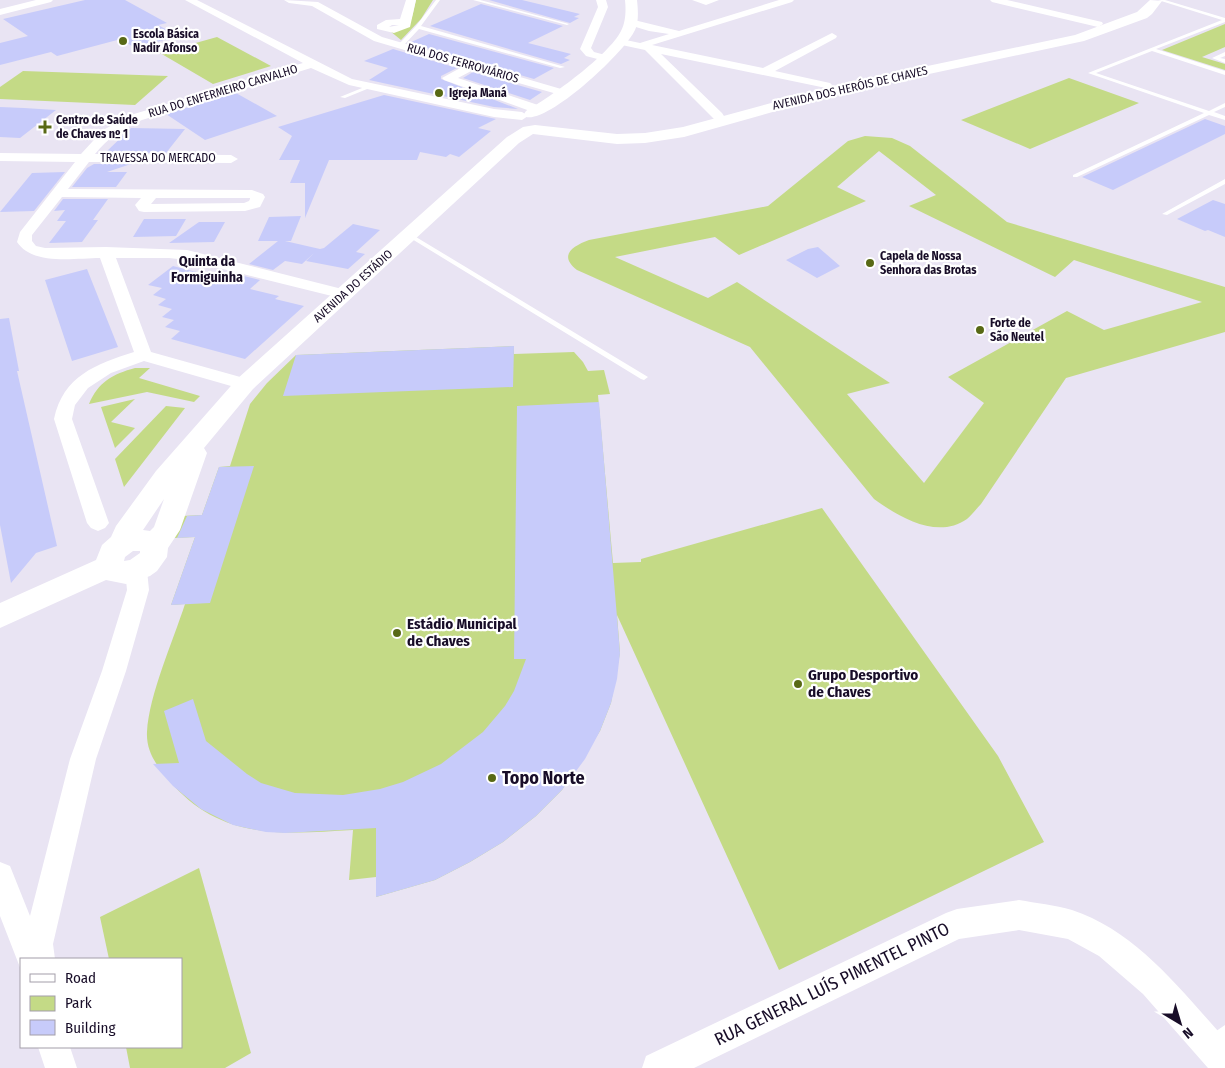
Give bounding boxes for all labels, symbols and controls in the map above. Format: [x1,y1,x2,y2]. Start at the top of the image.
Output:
place label: Escola Básica Nadir Afonso [133,27,199,55]
marker: Escola Básica Nadir Afonso [117,35,129,47]
street label: RUA DOS FERROVIÁRIOS [405,39,521,86]
street label: RUA DO ENFERMEIRO CARVALHO [147,62,299,120]
street label: AVENIDA DOS HERÓIS DE CHAVES [771,62,929,113]
place label: Igreja Maná [449,86,507,100]
marker: Igreja Maná [433,87,445,99]
place label: Centro de Saúde de Chaves nº 1 [56,113,138,141]
marker: Centro de Saúde de Chaves nº 1 [38,120,52,134]
street label: TRAVESSA DO MERCADO [100,151,216,165]
street label: AVENIDA DO ESTÁDIO [310,246,395,325]
place label: Capela de Nossa Senhora das Brotas [880,249,977,277]
district label: Quinta da Formiguinha [171,253,243,286]
marker: Capela de Nossa Senhora das Brotas [864,257,876,269]
place label: Forte de São Neutel [990,316,1045,344]
marker: Forte de São Neutel [974,324,986,336]
place label: Estádio Municipal de Chaves [407,615,517,650]
marker: Estádio Municipal de Chaves [391,627,403,639]
place label: Grupo Desportivo de Chaves [808,666,918,701]
marker: Grupo Desportivo de Chaves [792,678,804,690]
place label: Topo Norte [502,767,585,789]
marker: Topo Norte [486,772,498,784]
street label: RUA GENERAL LUÍS PIMENTEL PINTO [710,916,953,1051]
legend [20,958,182,1048]
text: Road [65,969,96,987]
text: Park [65,994,92,1012]
north arrow [1155,998,1205,1048]
text: Building [65,1019,116,1037]
text: N [1179,1024,1196,1042]

